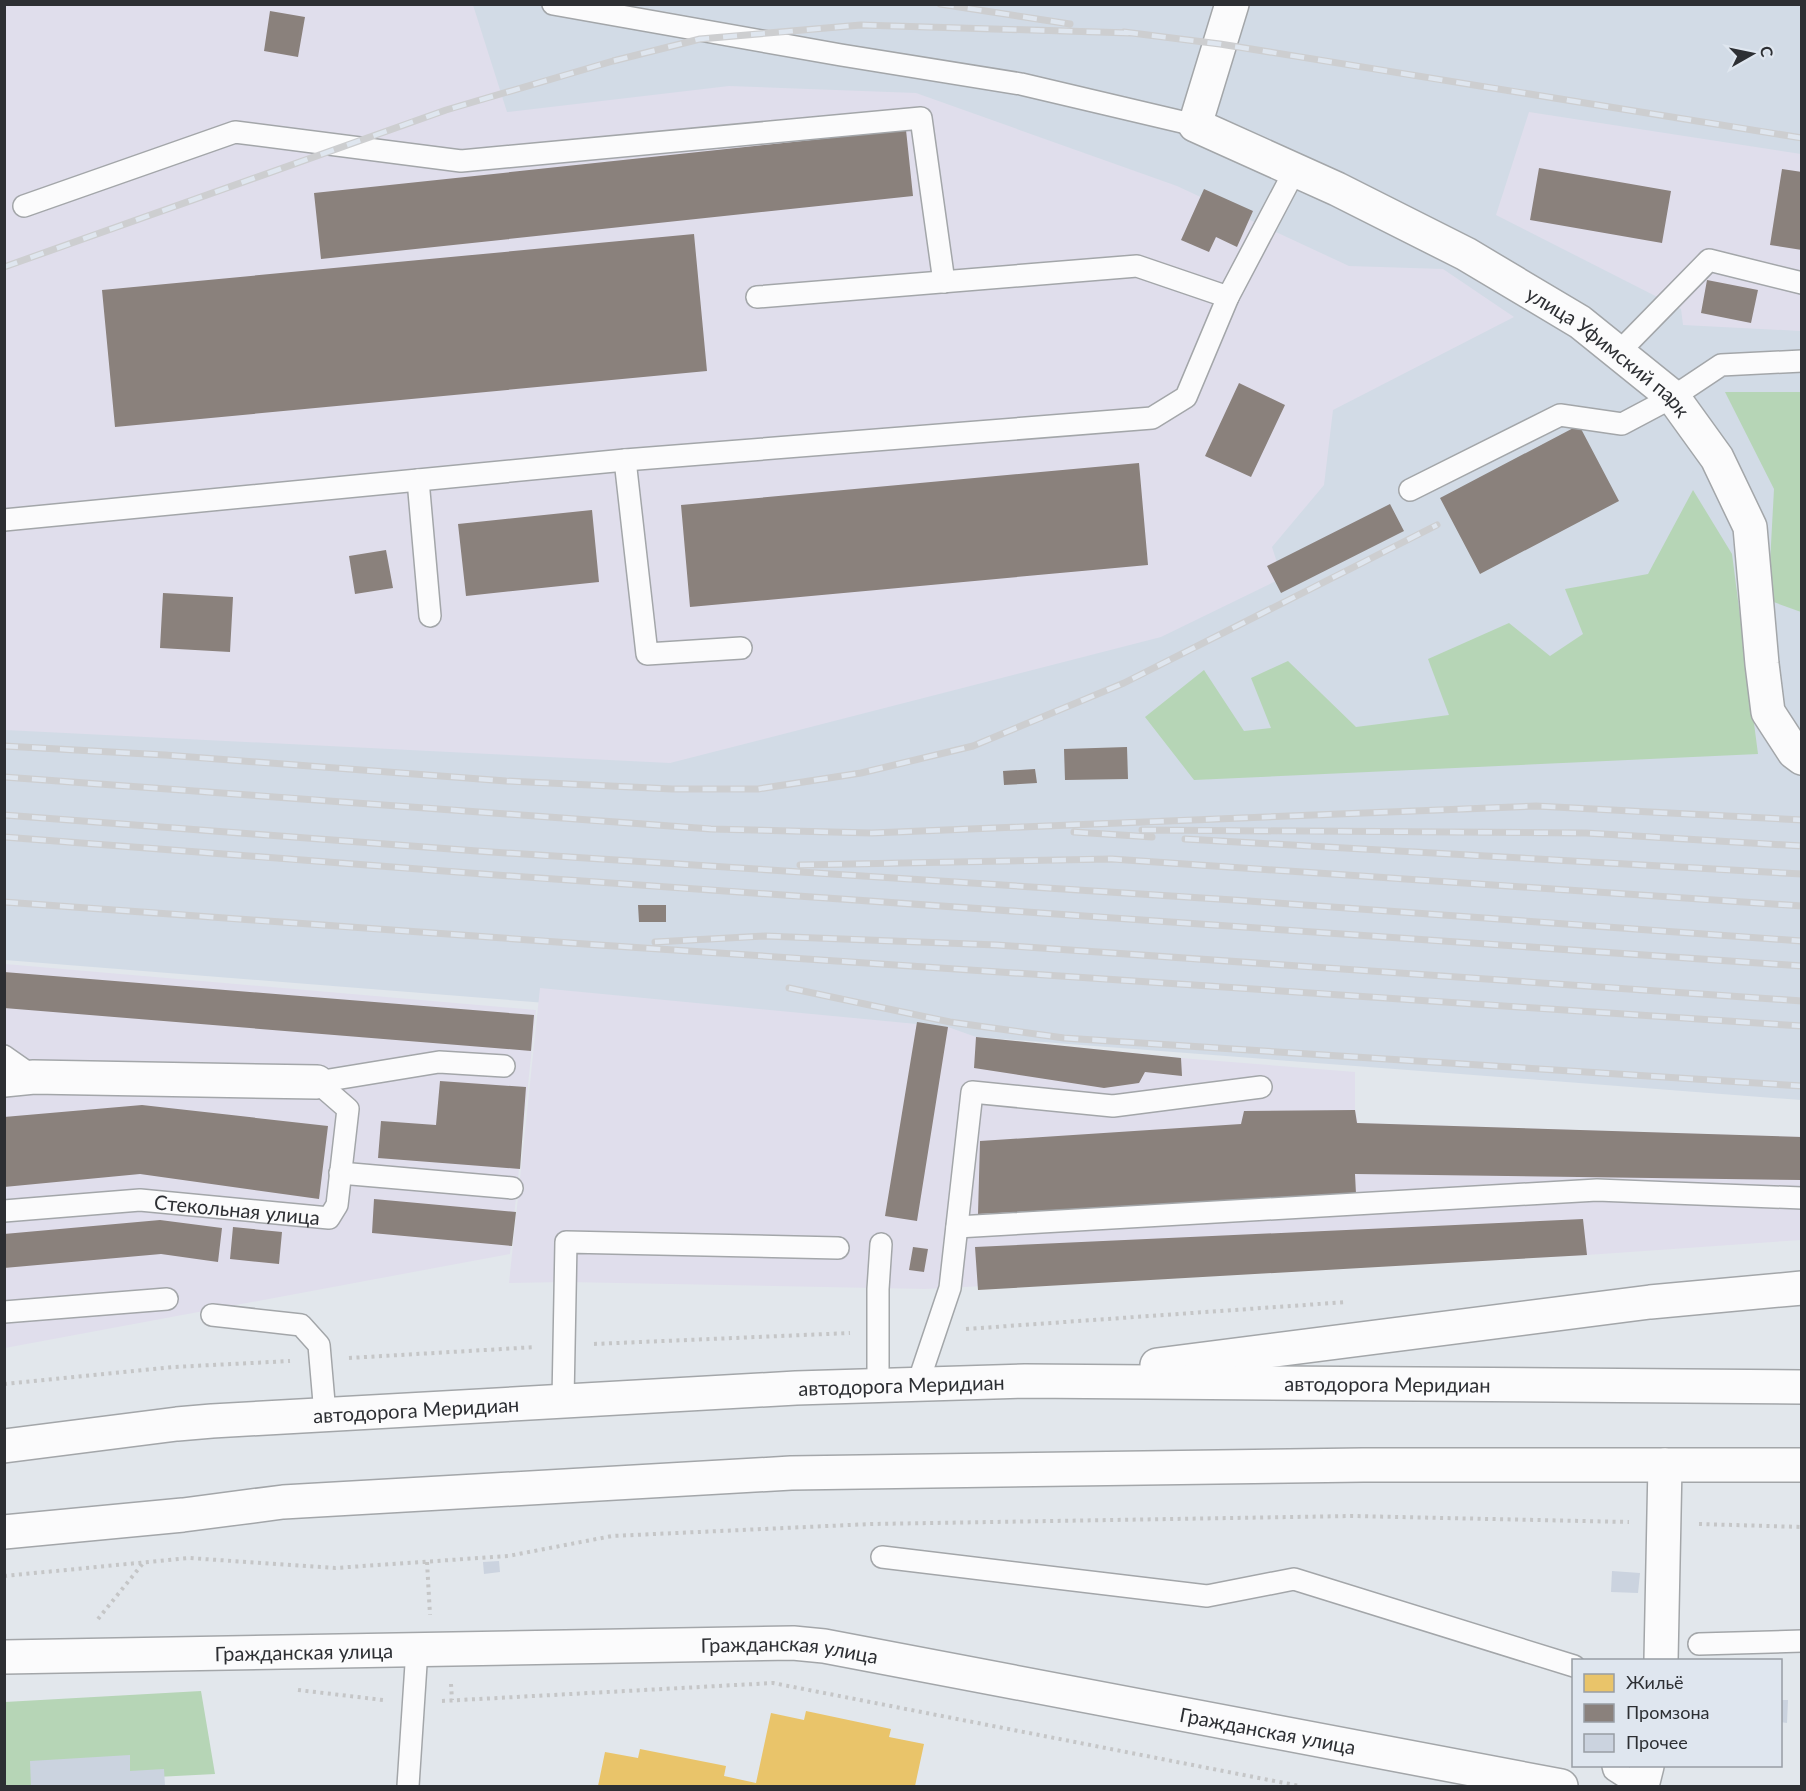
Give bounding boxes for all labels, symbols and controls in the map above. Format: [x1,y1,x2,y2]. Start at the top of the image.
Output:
north arrow [1722,24,1782,84]
text: С [1757,45,1778,59]
street label: улица Уфимский парк [1522,281,1696,422]
street label: Стекольная улица [153,1189,321,1229]
street label: автодорога Меридиан [798,1370,1005,1400]
street label: автодорога Меридиан [1284,1371,1491,1397]
street label: автодорога Меридиан [312,1392,520,1427]
street label: Гражданская улица [700,1631,880,1668]
street label: Гражданская улица [215,1638,393,1665]
legend [1572,1659,1782,1767]
text: Жильё [1626,1671,1684,1693]
text: Промзона [1626,1701,1709,1723]
street label: Гражданская улица [1178,1702,1358,1759]
text: Прочее [1626,1731,1688,1753]

